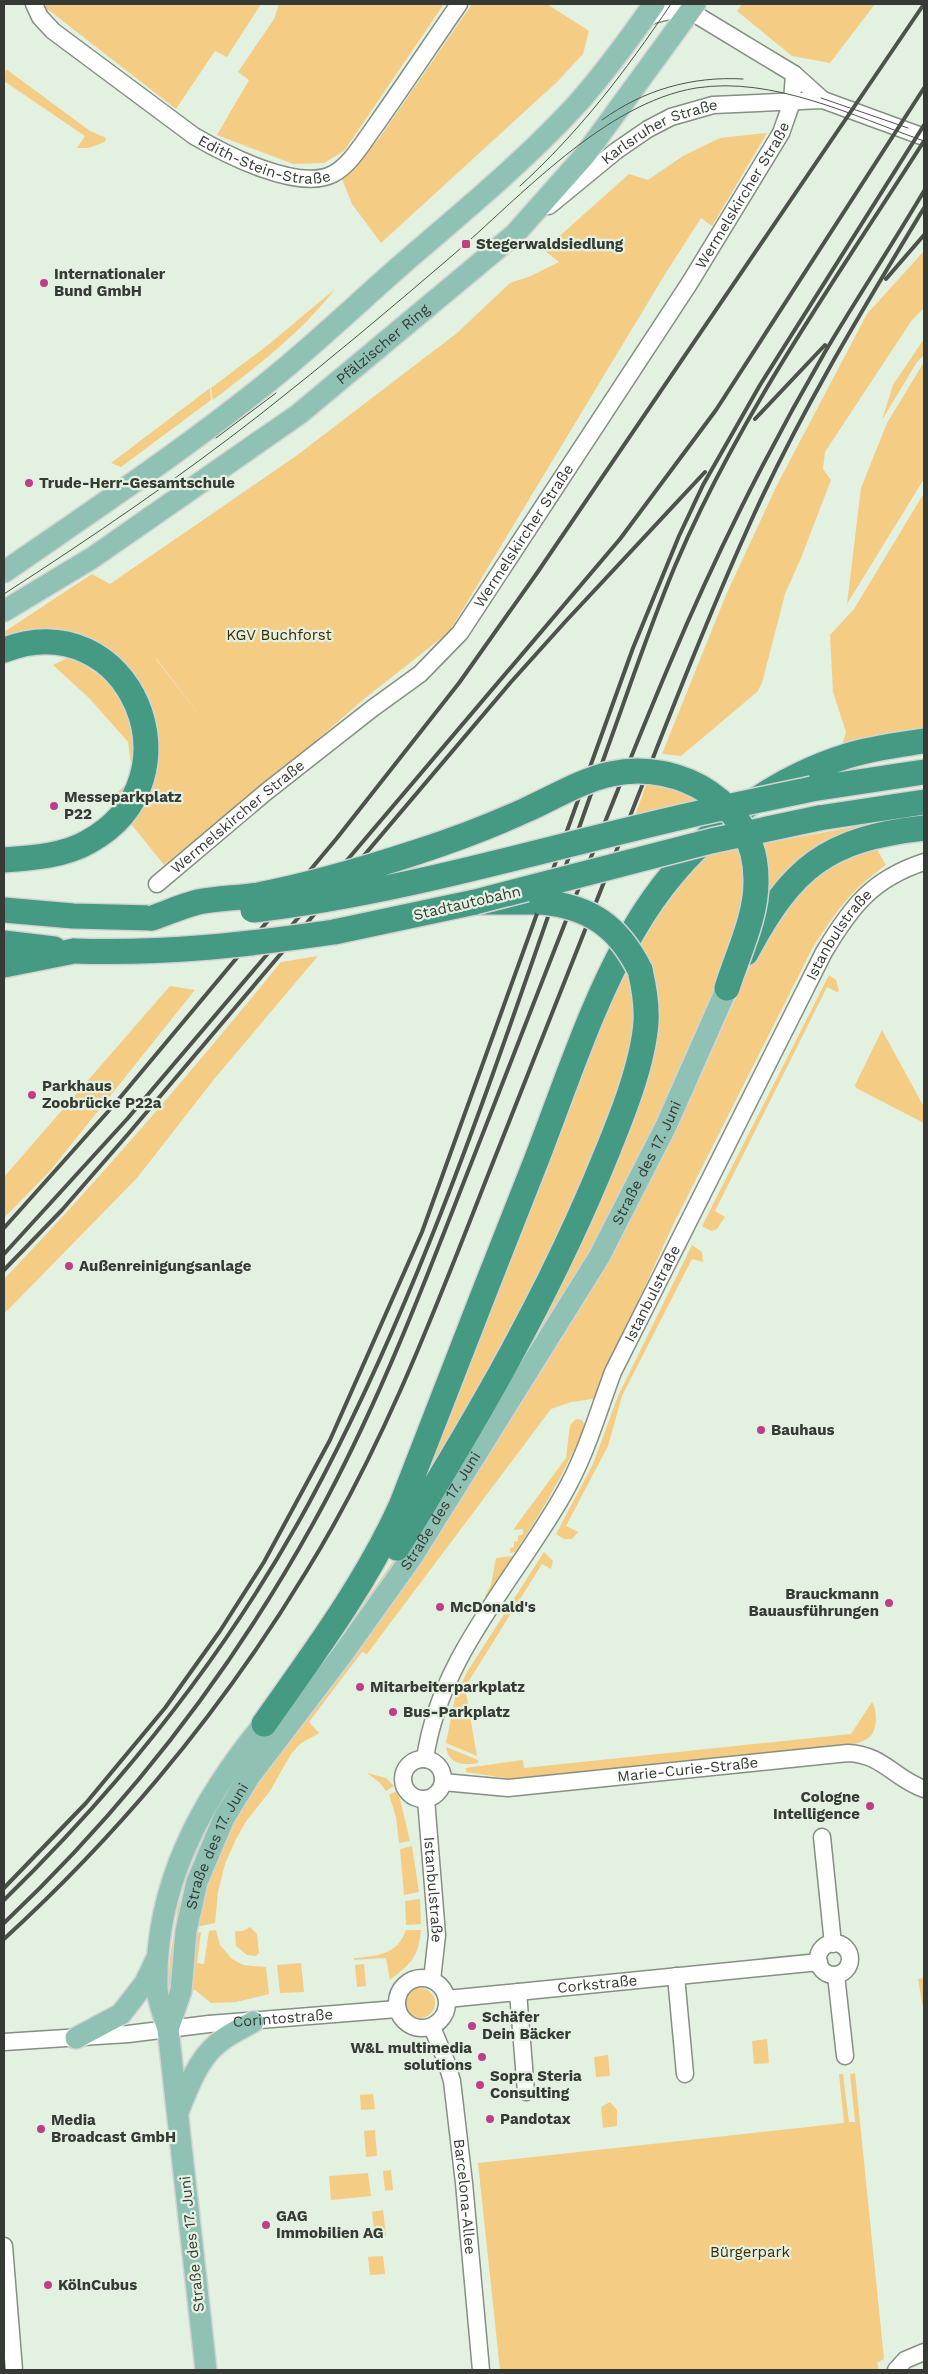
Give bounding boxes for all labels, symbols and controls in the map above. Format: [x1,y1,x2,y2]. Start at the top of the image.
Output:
street label: Karlsruher Straße [598,96,718,168]
street label: Wermelskircher Straße [692,120,793,272]
street label: Edith-Stein-Straße [195,131,333,188]
place label: Stegerwaldsiedlung [476,235,624,253]
marker: Stegerwaldsiedlung [460,238,472,250]
place label: Internationaler Bund GmbH [54,265,166,300]
marker: Internationaler Bund GmbH [38,277,50,289]
street label: Pfälzischer Ring [332,300,433,388]
street label: Wermelskircher Straße [470,461,577,611]
place label: Trude-Herr-Gesamtschule [39,474,235,492]
marker: Trude-Herr-Gesamtschule [23,477,35,489]
park label: KGV Buchforst [226,626,333,644]
street label: Wermelskircher Straße [167,756,308,877]
place label: Messeparkplatz P22 [64,788,182,823]
marker: Messeparkplatz P22 [48,800,60,812]
street label: Stadtautobahn [412,882,522,924]
street label: Istanbulstraße [802,885,876,983]
place label: Parkhaus Zoobrücke P22a [42,1077,162,1112]
marker: Parkhaus Zoobrücke P22a [26,1089,38,1101]
street label: Straße des 17. Juni [608,1098,685,1228]
street label: Istanbulstraße [620,1242,684,1345]
place label: Außenreinigungsanlage [79,1257,252,1275]
marker: Außenreinigungsanlage [63,1260,75,1272]
place label: Bauhaus [771,1421,835,1439]
marker: Bauhaus [755,1424,767,1436]
street label: Straße des 17. Juni [396,1448,484,1574]
place label: Brauckmann Bauausführungen [749,1585,879,1620]
marker: Brauckmann Bauausführungen [883,1597,895,1609]
place label: McDonald's [450,1598,536,1616]
marker: McDonald's [434,1601,446,1613]
place label: Mitarbeiterparkplatz [370,1678,525,1696]
marker: Mitarbeiterparkplatz [354,1681,366,1693]
place label: Bus-Parkplatz [403,1703,510,1721]
marker: Bus-Parkplatz [387,1706,399,1718]
street label: Marie-Curie-Straße [616,1753,759,1786]
street label: Straße des 17. Juni [182,1780,252,1911]
place label: Cologne Intelligence [773,1788,860,1823]
marker: Cologne Intelligence [864,1800,876,1812]
street label: Istanbulstraße [420,1836,446,1944]
street label: Corkstraße [556,1971,638,1997]
street label: Corintostraße [232,2005,334,2031]
place label: Schäfer Dein Bäcker [482,2008,571,2043]
marker: Schäfer Dein Bäcker [466,2020,478,2032]
place label: W&L multimedia solutions [351,2039,472,2074]
marker: W&L multimedia solutions [476,2051,488,2063]
place label: Sopra Steria Consulting [490,2067,582,2102]
marker: Sopra Steria Consulting [474,2079,486,2091]
place label: Pandotax [500,2110,571,2128]
place label: Media Broadcast GmbH [51,2111,176,2146]
marker: Pandotax [484,2113,496,2125]
marker: Media Broadcast GmbH [35,2123,47,2135]
street label: Barcelona-Allee [450,2138,479,2255]
street label: Straße des 17. Juni [176,2175,208,2313]
place label: GAG Immobilien AG [276,2207,384,2242]
marker: GAG Immobilien AG [260,2219,272,2231]
park label: Bürgerpark [710,2243,791,2261]
place label: KölnCubus [58,2276,137,2294]
marker: KölnCubus [42,2279,54,2291]

